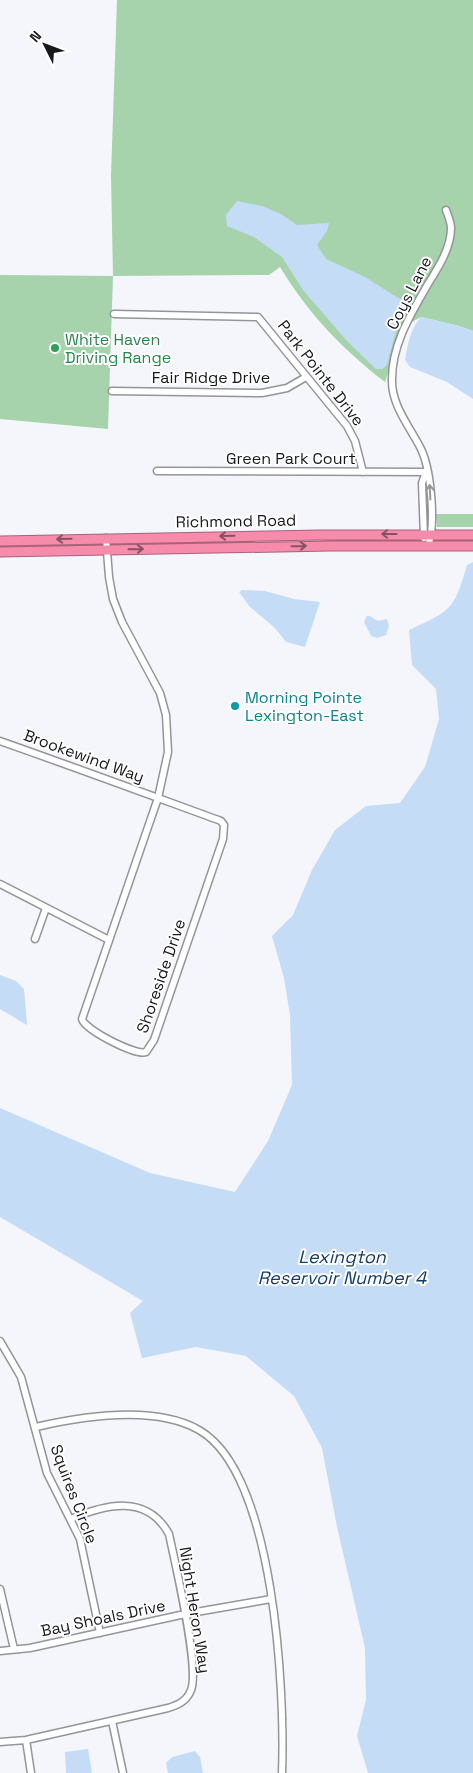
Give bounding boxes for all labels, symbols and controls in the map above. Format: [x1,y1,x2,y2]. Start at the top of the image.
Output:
north arrow [20,20,70,70]
text: N [26,27,45,46]
street label: Coys Lane [382,253,436,333]
street label: Park Pointe Drive [273,316,369,430]
place label: White Haven Driving Range [65,329,171,368]
marker: White Haven Driving Range [49,342,61,354]
street label: Fair Ridge Drive [152,367,270,388]
street label: Green Park Court [226,448,356,469]
one-way arrow [426,484,435,500]
street label: Richmond Road [176,509,296,533]
one-way arrow [382,529,398,539]
one-way arrow [219,531,236,541]
one-way arrow [57,535,73,544]
one-way arrow [290,542,306,551]
one-way arrow [128,544,144,554]
place label: Morning Pointe Lexington-East [245,687,364,726]
marker: Morning Pointe Lexington-East [229,700,241,712]
street label: Brookewind Way [21,724,147,788]
street label: Shoreside Drive [132,916,190,1036]
water label: Lexington Reservoir Number 4 [258,1245,427,1289]
street label: Squires Circle [45,1441,103,1547]
street label: Night Heron Way [175,1545,215,1675]
street label: Bay Shoals Drive [39,1595,167,1641]

